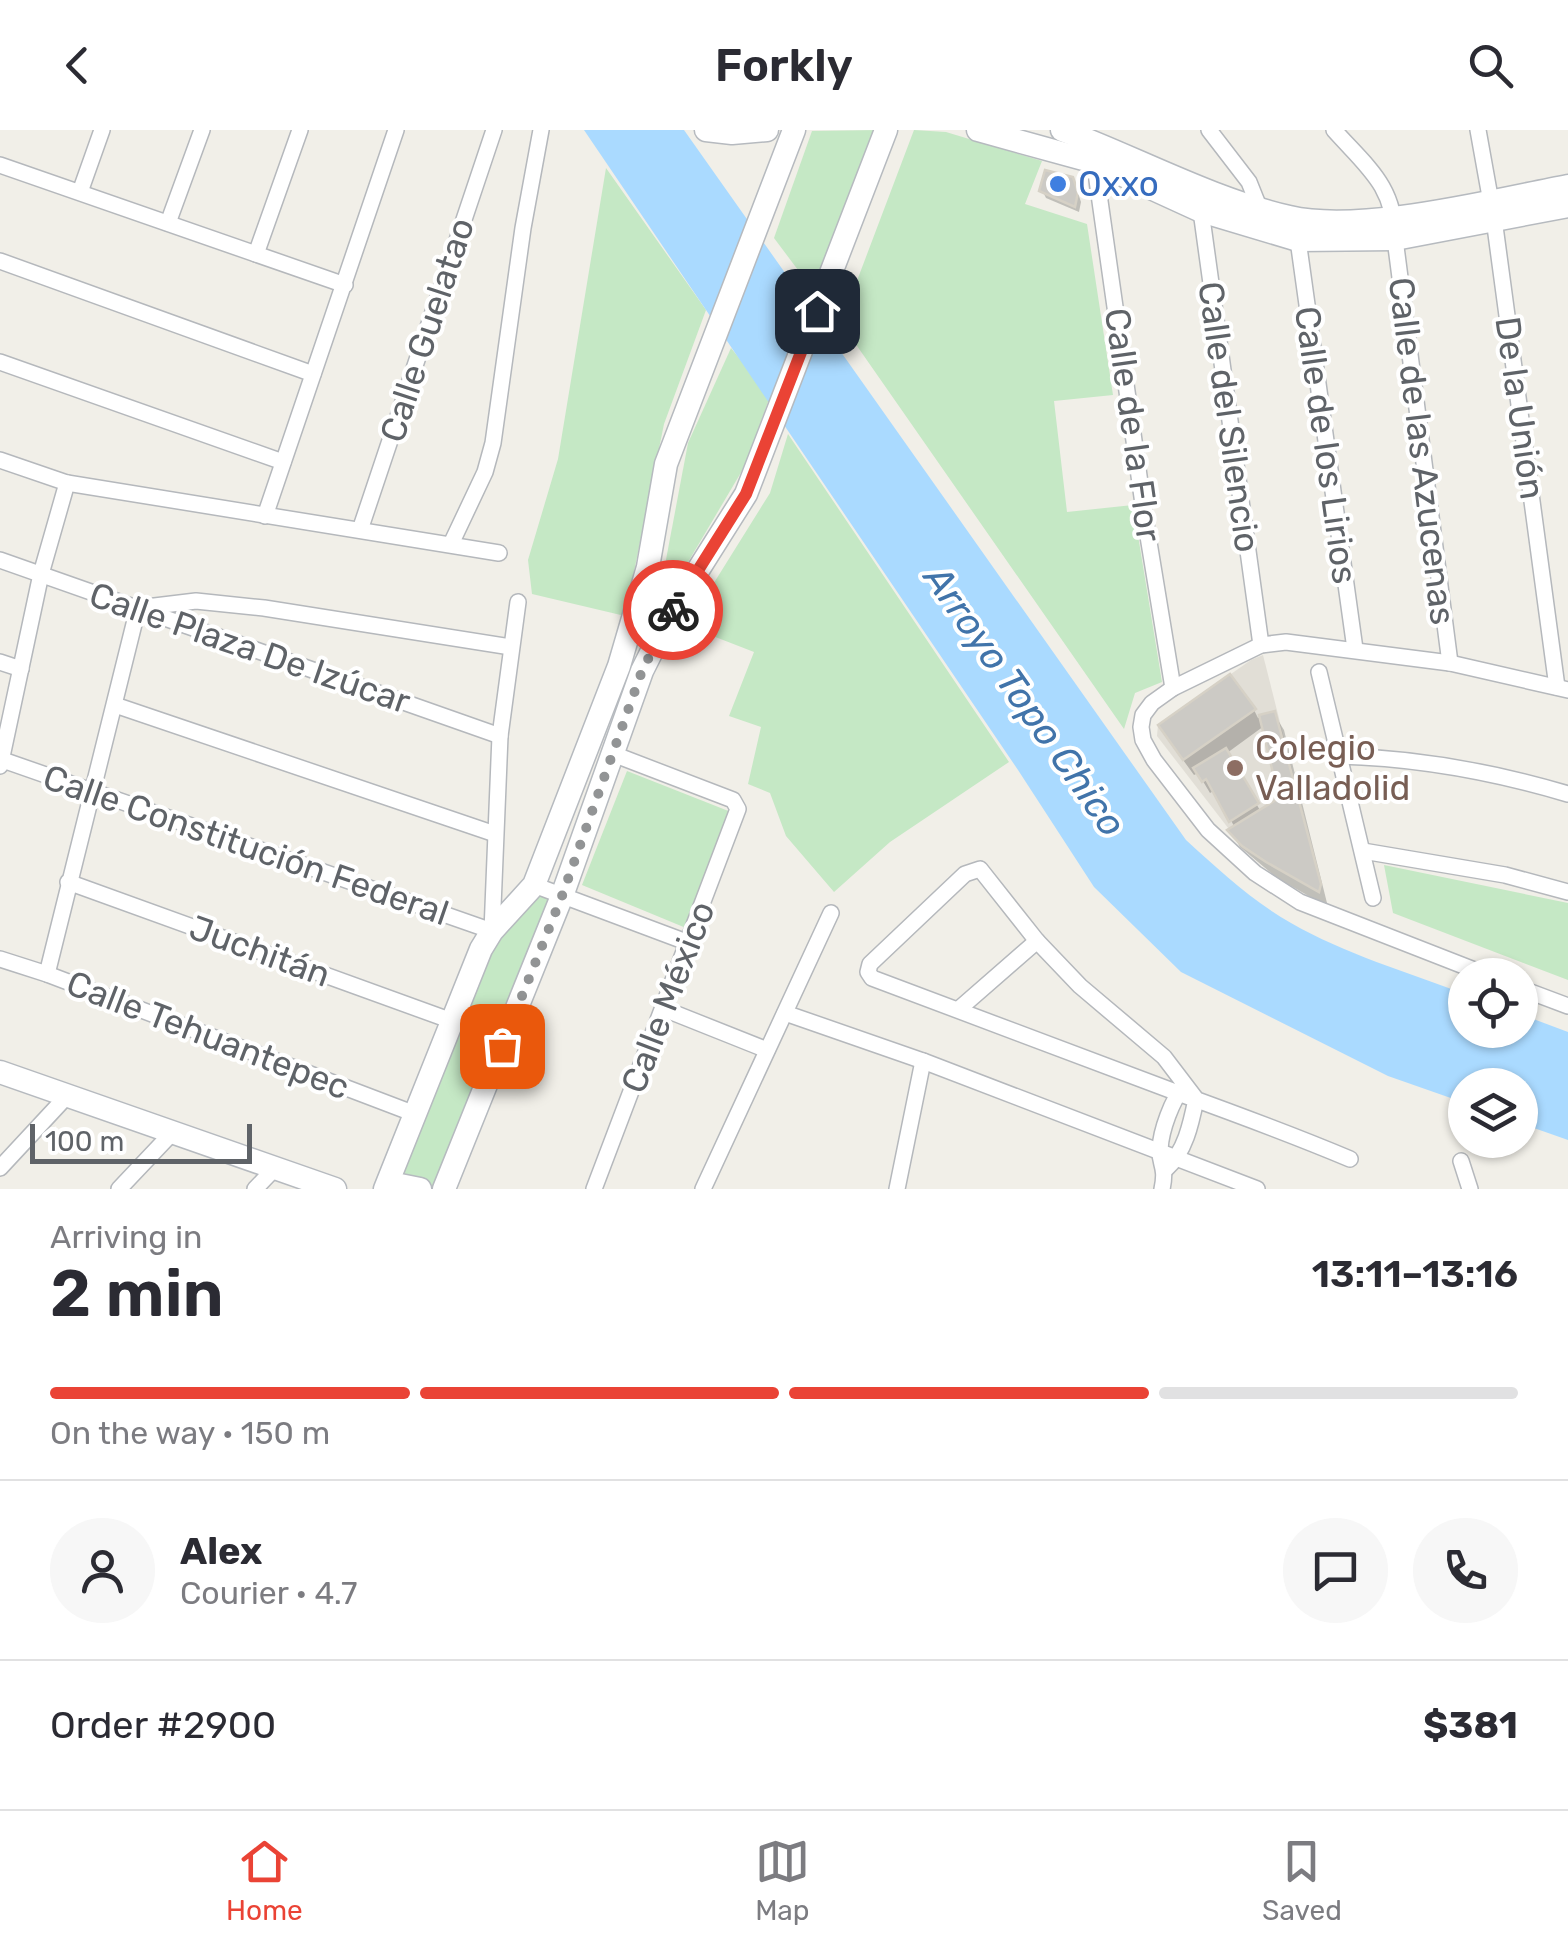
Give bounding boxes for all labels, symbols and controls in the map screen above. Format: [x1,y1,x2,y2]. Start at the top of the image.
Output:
icon: back [50,38,105,93]
icon: search [1463,38,1518,93]
text: Forkly [715,39,853,92]
place label: Oxxo [1078,163,1159,205]
marker: Oxxo [1047,173,1069,195]
street label: Calle Guelatao [371,213,483,447]
pin [775,269,860,354]
street label: Calle de las Azucenas [1380,275,1464,627]
street label: Calle del Silencio [1189,279,1269,555]
icon: home [790,284,845,339]
street label: Calle de los Lirios [1286,304,1366,586]
street label: Calle de la Flor [1096,305,1170,545]
street label: De la Unión [1486,314,1554,502]
water label: Arroyo Topo Chico [913,555,1136,845]
courier [623,560,723,660]
street label: Calle Plaza De Izúcar [84,573,416,723]
icon: bike [646,583,701,638]
place label: Colegio Valladolid [1255,727,1410,809]
street label: Calle Constitución Federal [38,756,454,934]
marker: Colegio Valladolid [1224,757,1246,779]
street label: Calle México [612,895,724,1099]
street label: Juchitán [184,906,336,996]
map controls [1448,958,1538,1158]
button: locate [1448,958,1538,1048]
street label: Calle Tehuantepec [61,962,355,1108]
pin [460,1004,545,1089]
icon: bag [475,1019,530,1074]
button: layers [1448,1068,1538,1158]
scale bar [30,1119,252,1164]
text: 100 m [45,1125,124,1158]
text: Arriving in [50,1218,202,1256]
text: 13:11–13:16 [1312,1251,1518,1297]
text: 2 min [50,1255,224,1332]
text: On the way · 150 m [50,1414,330,1452]
button: person [50,1518,155,1623]
button: chat [1283,1518,1388,1623]
button: phone [1413,1518,1518,1623]
text: Alex [180,1528,262,1574]
text: Courier · 4.7 [180,1574,357,1612]
text: Order #2900 [50,1702,276,1748]
text: $381 [1423,1702,1518,1748]
tab: Home [226,1834,303,1927]
tab: Map [755,1834,810,1927]
tab: Saved [1262,1834,1342,1927]

